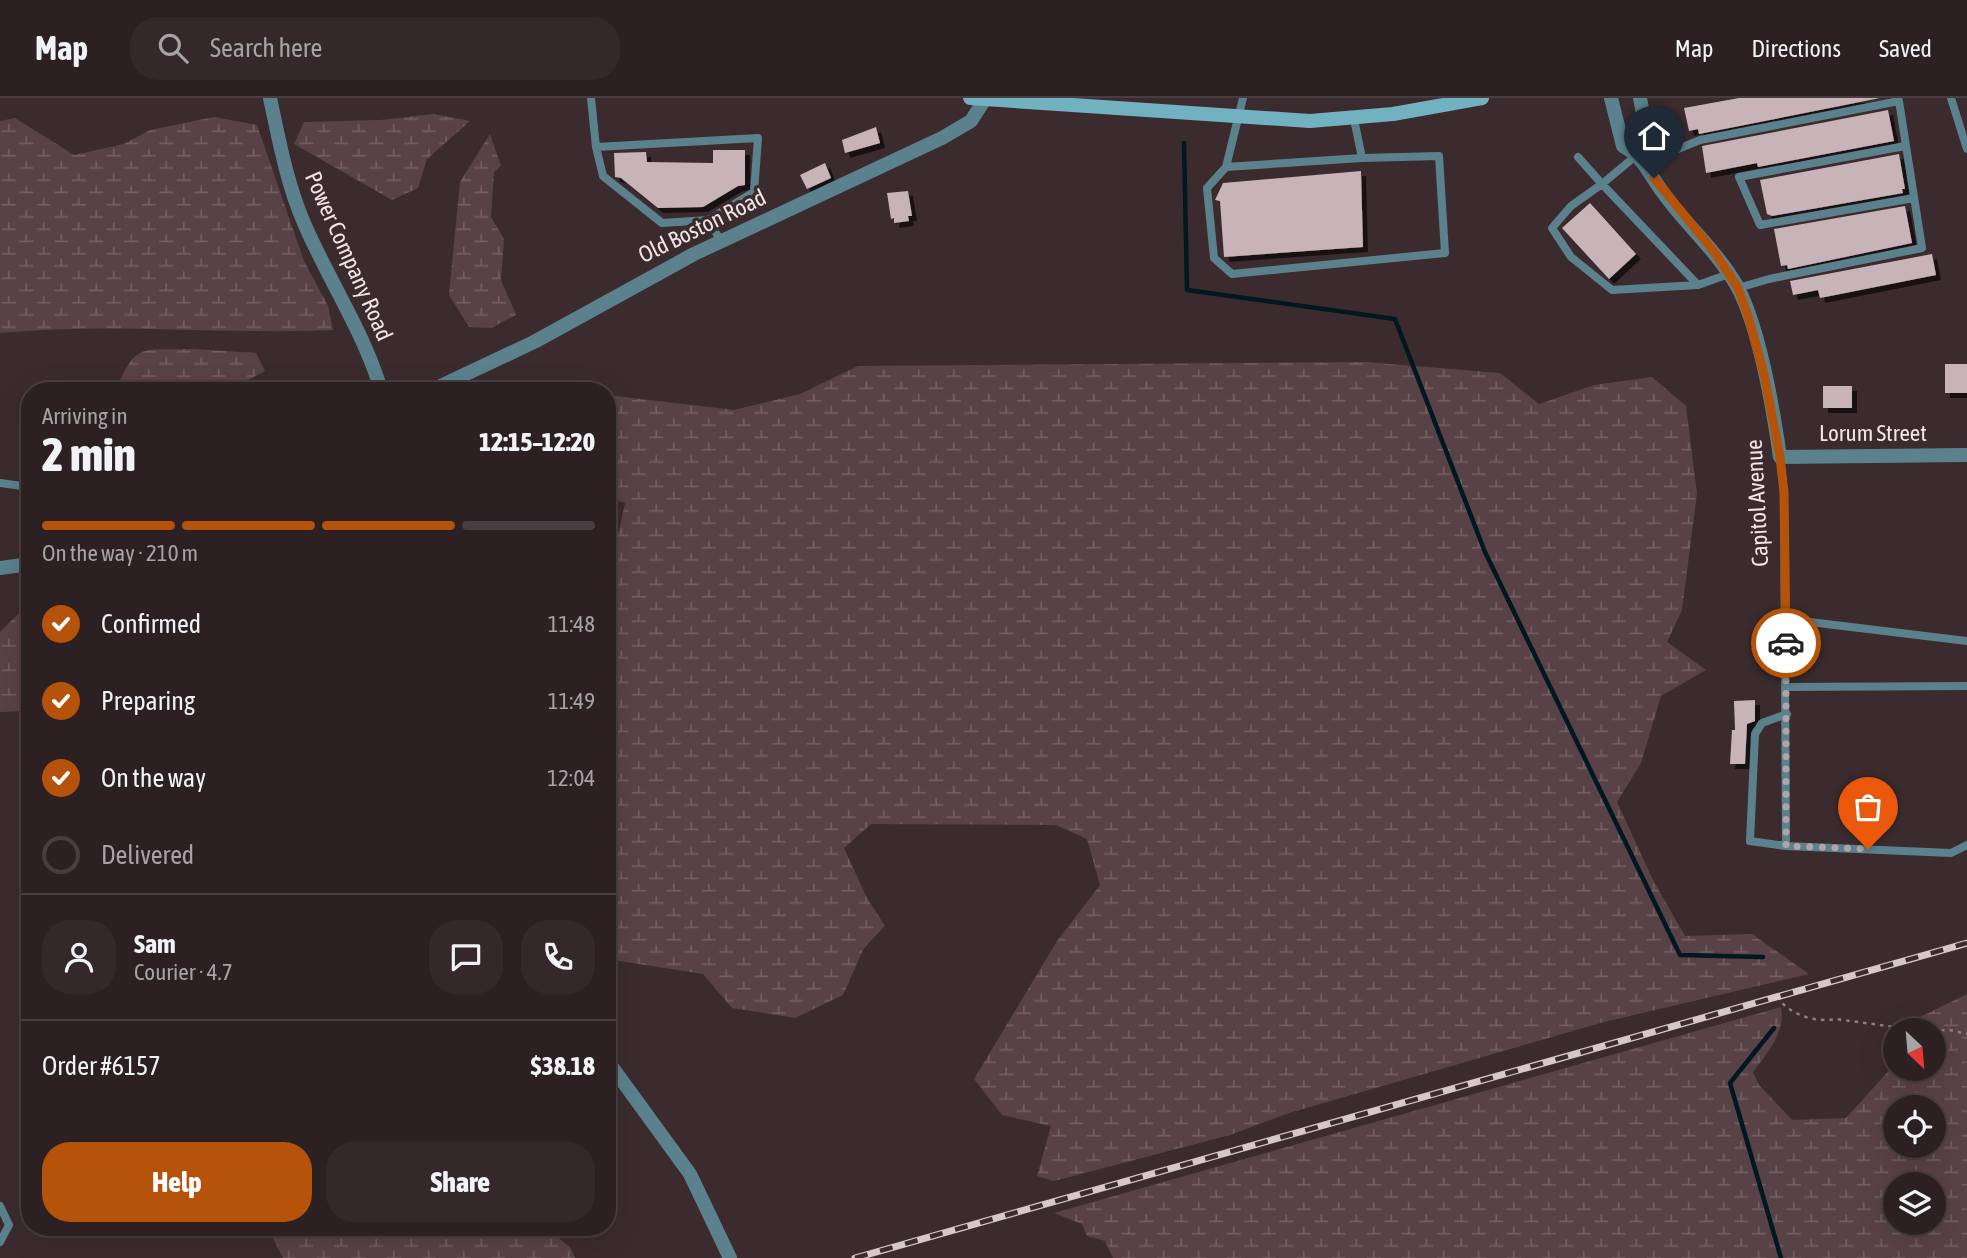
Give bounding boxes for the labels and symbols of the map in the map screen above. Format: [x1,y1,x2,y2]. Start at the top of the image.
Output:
pin [1624,106,1684,178]
street label: Power Company Road [300,167,398,345]
street label: Old Boston Road [634,184,770,268]
street label: Lorum Street [1819,420,1927,446]
street label: Capitol Avenue [1741,439,1773,567]
courier [1751,608,1821,678]
pin [1838,777,1898,849]
north arrow [1883,1018,1946,1082]

